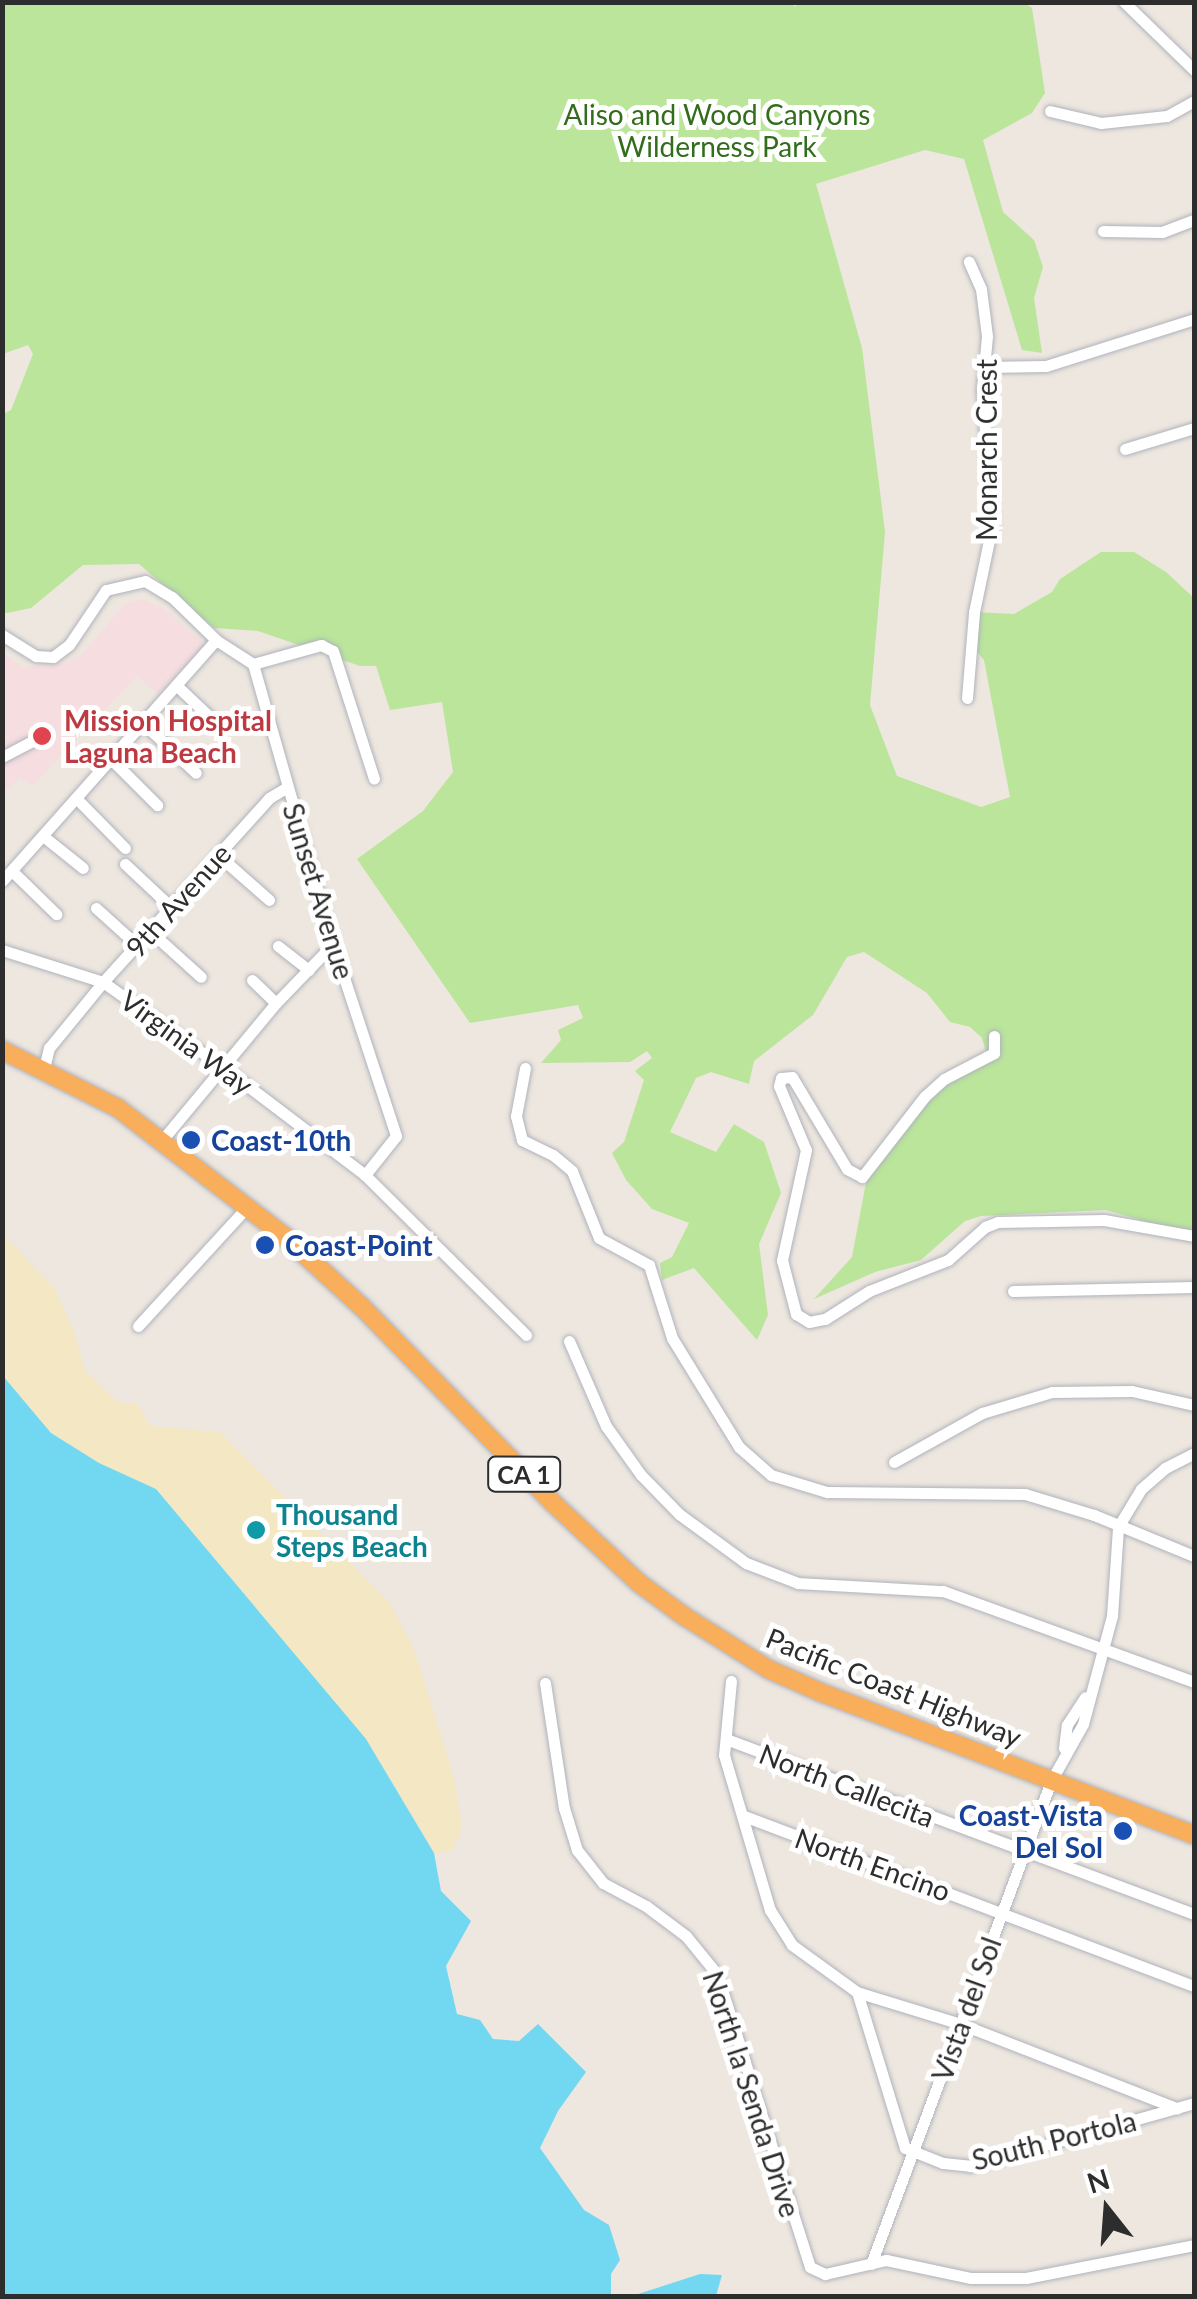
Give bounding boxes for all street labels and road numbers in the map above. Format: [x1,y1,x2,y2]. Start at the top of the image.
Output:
street label: Monarch Crest [969,359,1003,541]
street label: Sunset Avenue [276,799,362,983]
street label: 9th Avenue [118,836,238,964]
street label: Virginia Way [114,983,260,1101]
road number: CA 1 [486,1454,562,1494]
street label: Pacific Coast Highway [761,1620,1027,1754]
street label: North Callecita [755,1736,939,1834]
street label: North Encino [791,1820,955,1908]
street label: Vista del Sol [924,1932,1008,2086]
street label: North la Senda Drive [696,1967,808,2221]
street label: South Portola [968,2103,1140,2177]

